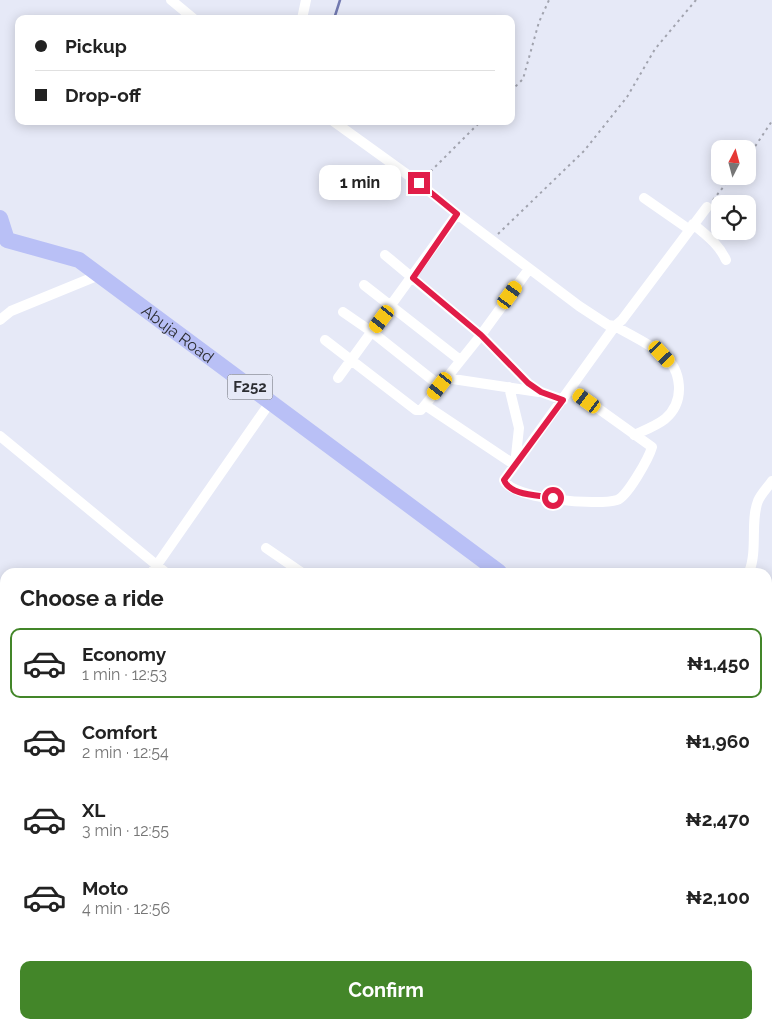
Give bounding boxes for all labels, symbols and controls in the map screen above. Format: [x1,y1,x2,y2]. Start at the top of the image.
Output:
text: Pickup [65,35,127,57]
text: Drop-off [65,84,141,106]
north arrow [711,140,756,185]
map controls [711,140,756,240]
callout: 1 min [319,166,402,200]
route end [408,172,430,194]
text: 1 min [340,173,380,192]
button: locate [711,195,756,240]
car [495,278,524,312]
street label: Abuja Road [138,300,218,366]
car [366,303,397,335]
car [646,338,677,370]
car [424,370,455,402]
road number: F252 [228,374,272,400]
car [570,386,603,416]
route start [542,487,564,509]
text: Choose a ride [20,585,164,611]
icon: car [22,641,67,686]
text: Economy [82,643,166,665]
text: ₦1,450 [687,652,750,674]
text: 1 min · 12:53 [82,665,167,684]
icon: car [22,719,67,764]
text: Comfort [82,721,157,743]
text: ₦1,960 [685,730,750,752]
text: 2 min · 12:54 [82,743,169,762]
icon: car [22,797,67,842]
text: XL [82,799,105,821]
text: ₦2,470 [685,808,750,830]
text: 3 min · 12:55 [82,821,169,840]
icon: car [22,875,67,920]
text: Moto [82,877,128,899]
text: ₦2,100 [686,886,750,908]
text: 4 min · 12:56 [82,899,170,918]
button: Confirm [20,961,752,1019]

